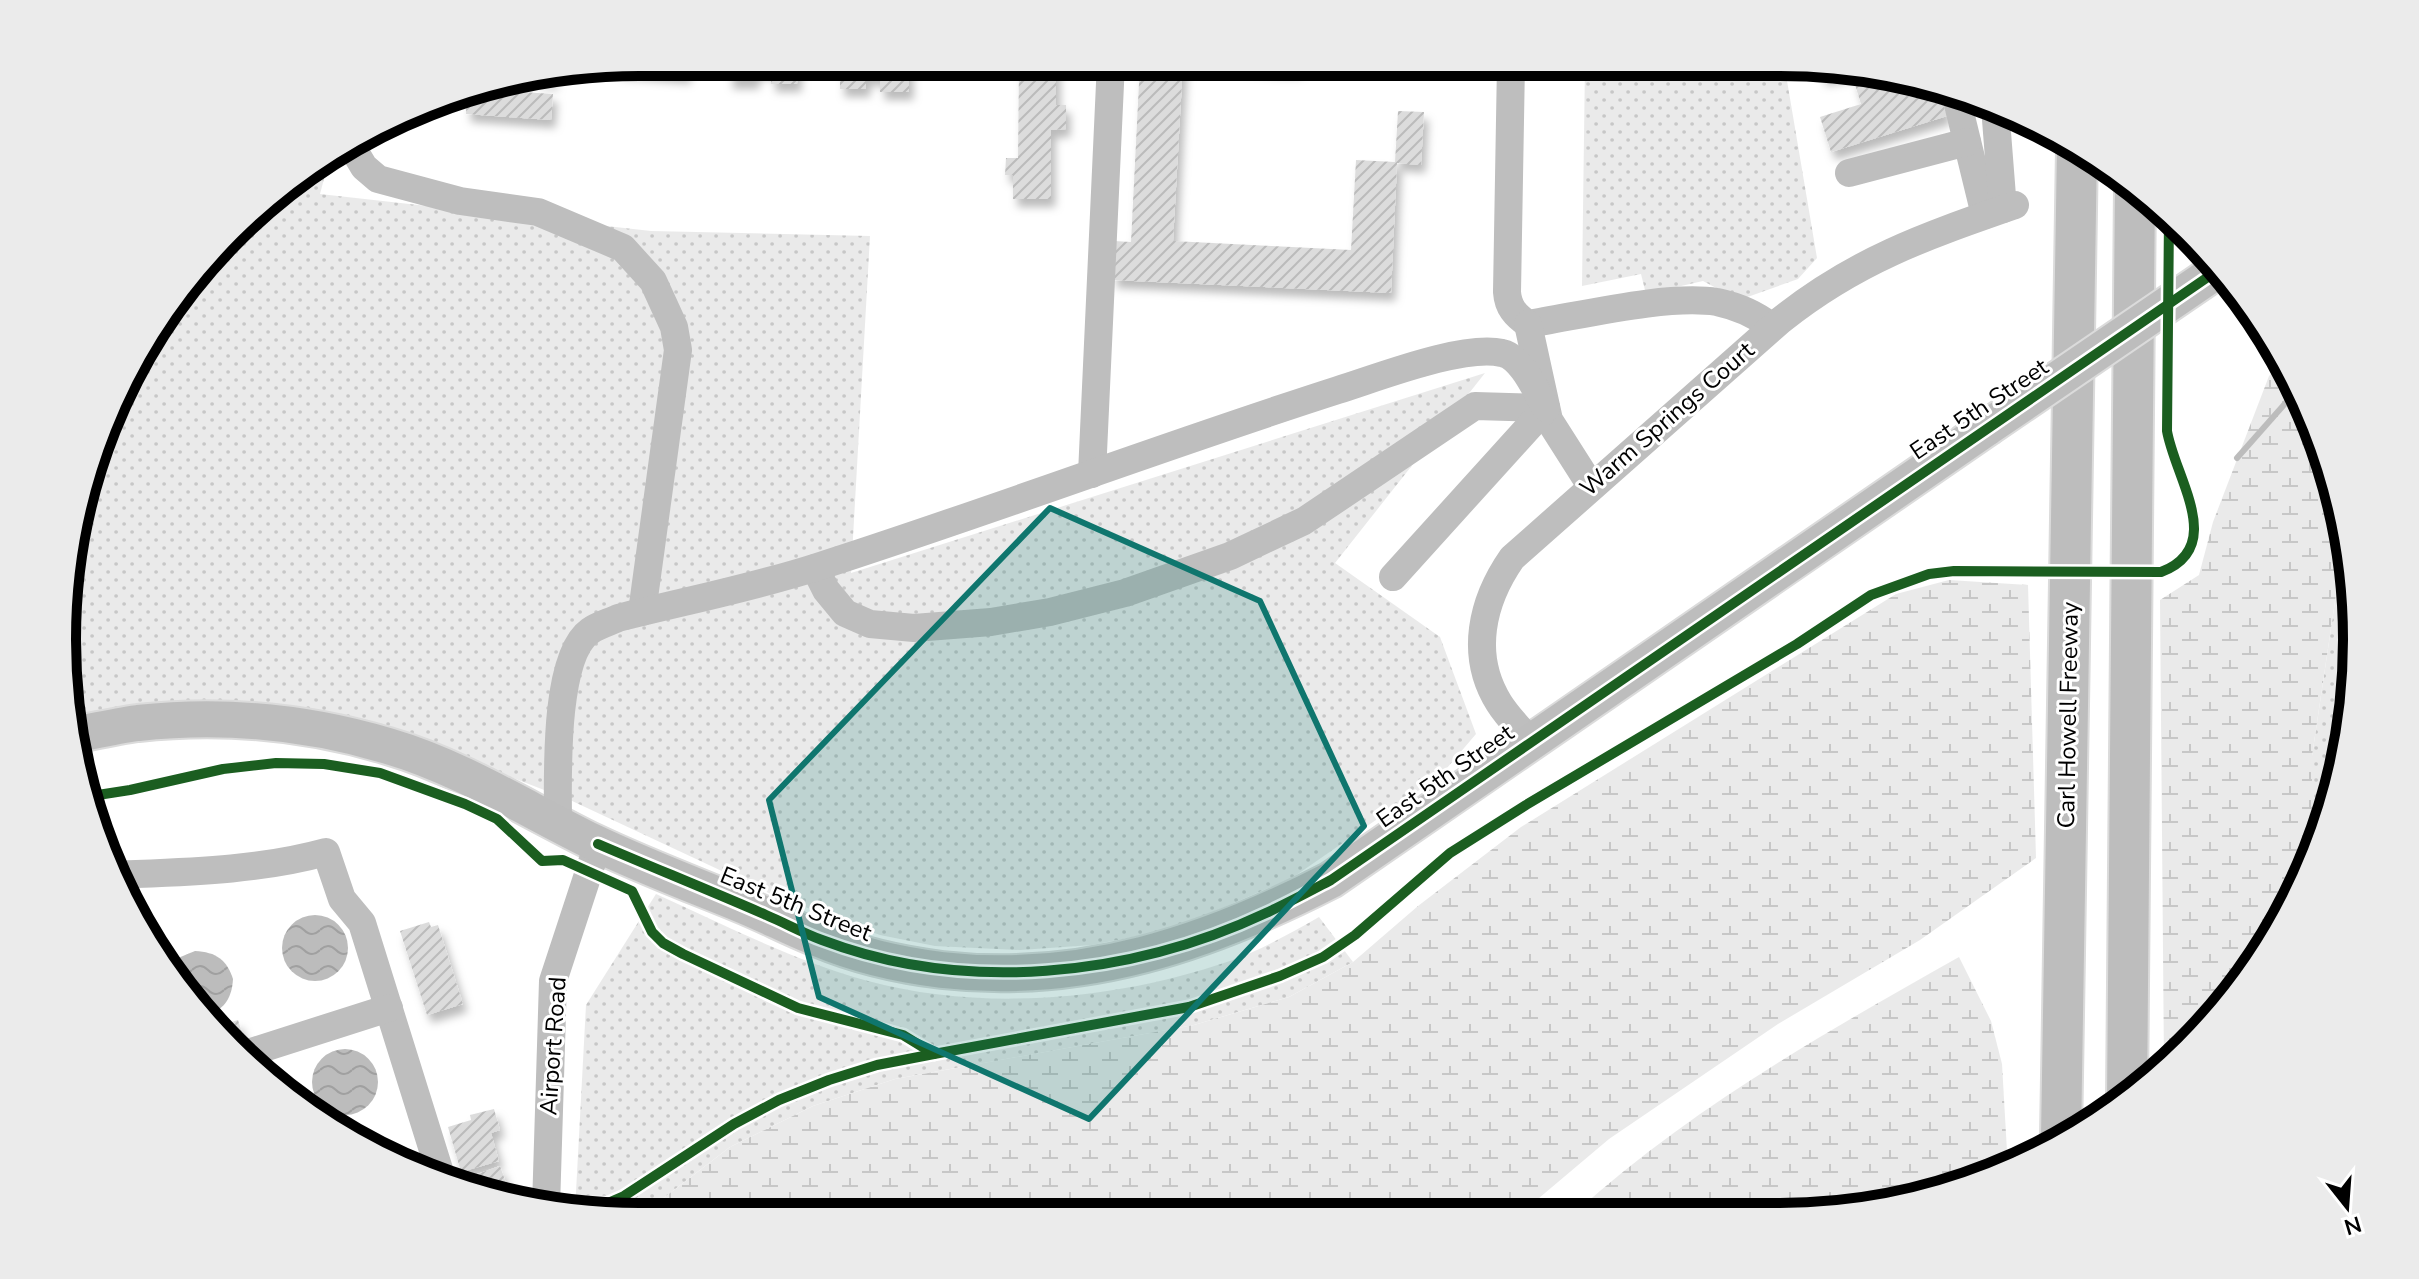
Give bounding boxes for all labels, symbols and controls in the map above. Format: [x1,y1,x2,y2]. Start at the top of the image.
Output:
street label: Warm Springs Court [1573,334,1761,504]
street label: East 5th Street [1903,350,2055,467]
street label: Carl Howell Freeway [2050,601,2086,829]
street label: East 5th Street [1370,716,1520,835]
street label: East 5th Street [716,859,877,949]
street label: Airport Road [532,976,574,1116]
north arrow [2307,1167,2387,1247]
text: N [2340,1208,2365,1242]

